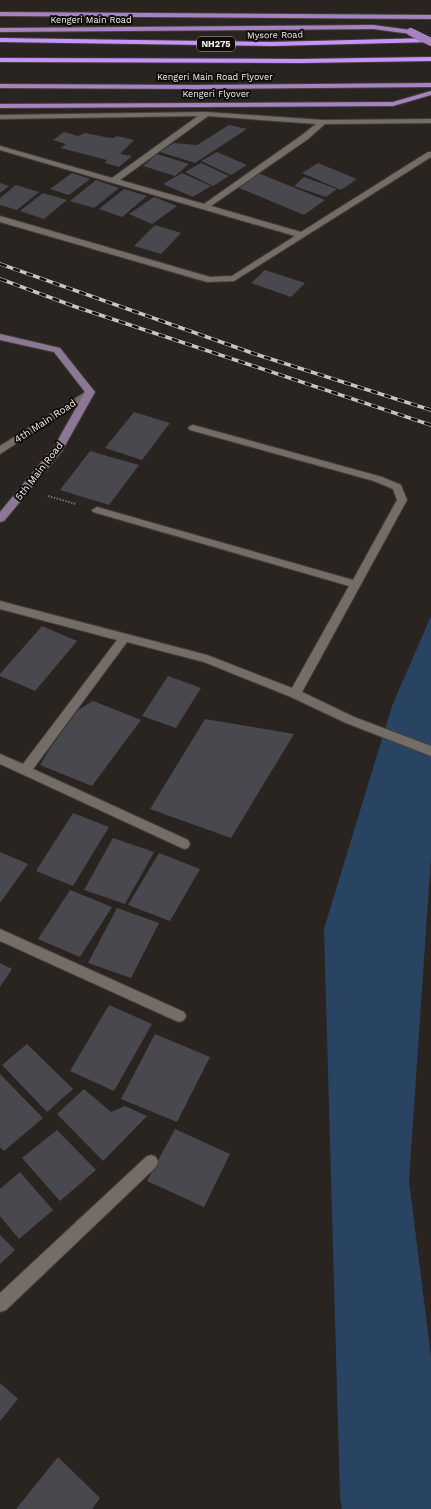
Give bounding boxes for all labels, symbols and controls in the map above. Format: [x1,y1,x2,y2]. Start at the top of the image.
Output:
street label: Kengeri Main Road [50,15,132,25]
street label: Mysore Road [247,30,303,40]
road number: NH275 [197,37,235,51]
street label: Kengeri Main Road Flyover [157,72,273,82]
street label: Kengeri Flyover [182,89,250,99]
street label: 4th Main Road [12,397,78,445]
street label: 5th Main Road [13,440,65,502]

